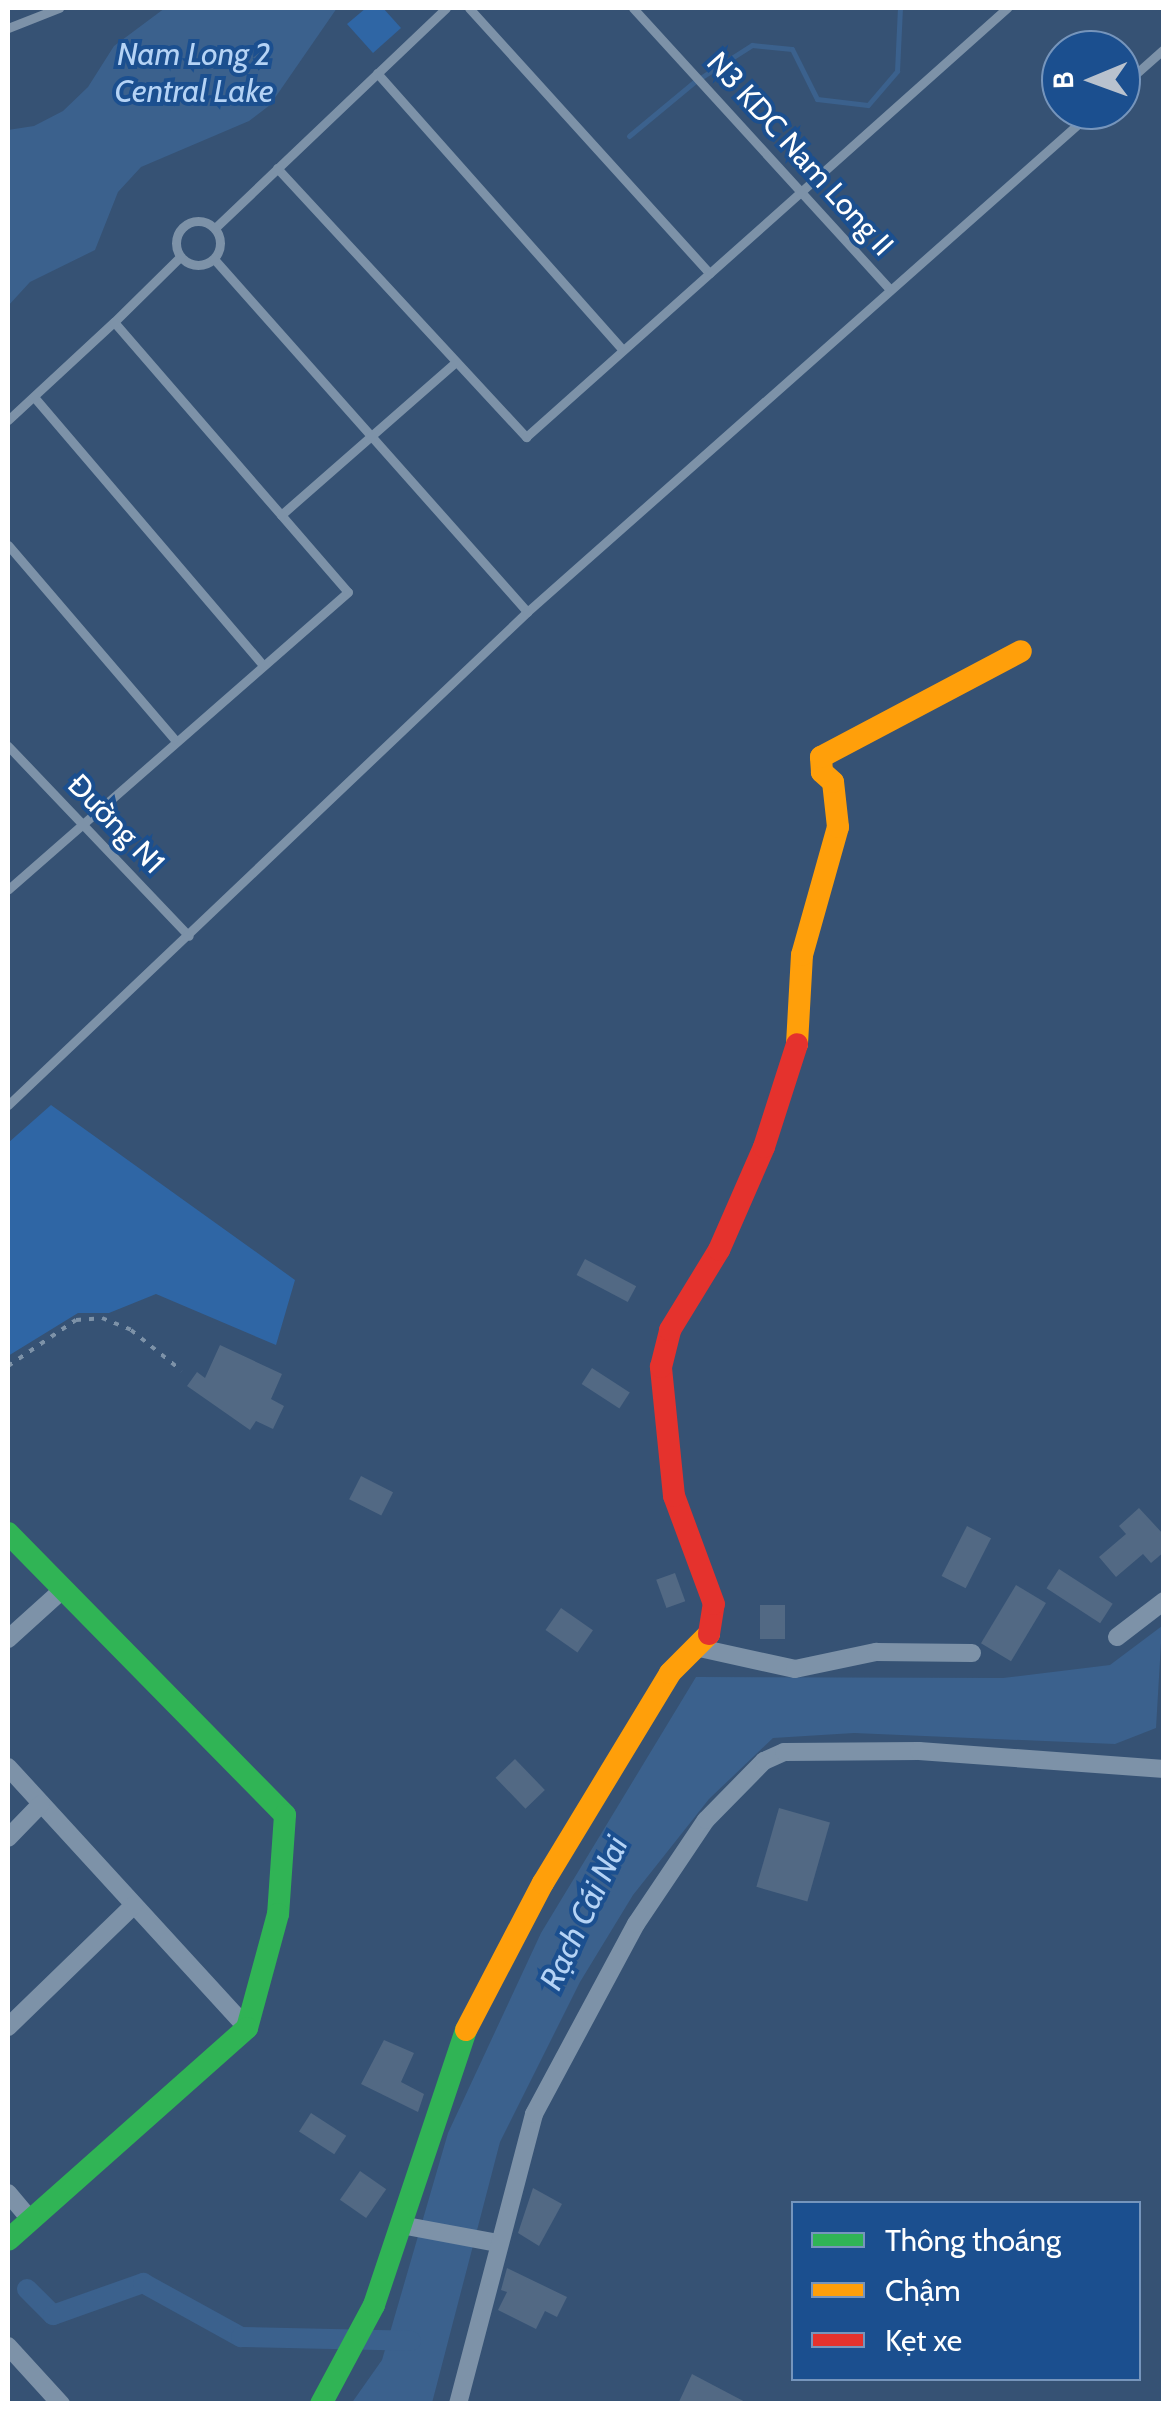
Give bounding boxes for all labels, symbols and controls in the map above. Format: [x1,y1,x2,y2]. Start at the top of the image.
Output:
north arrow [1041,30,1141,130]
water label: Nam Long 2 Central Lake [114,36,274,111]
street label: N3 KDC Nam Long II [699,45,901,263]
text: B [1046,71,1080,90]
street label: Đường N1 [60,767,172,881]
water label: Rạch Cái Nai [532,1830,636,1996]
legend [791,2201,1141,2381]
text: Thông thoáng [885,2222,1061,2259]
text: Chậm [885,2272,960,2309]
text: Kẹt xe [885,2322,962,2359]

